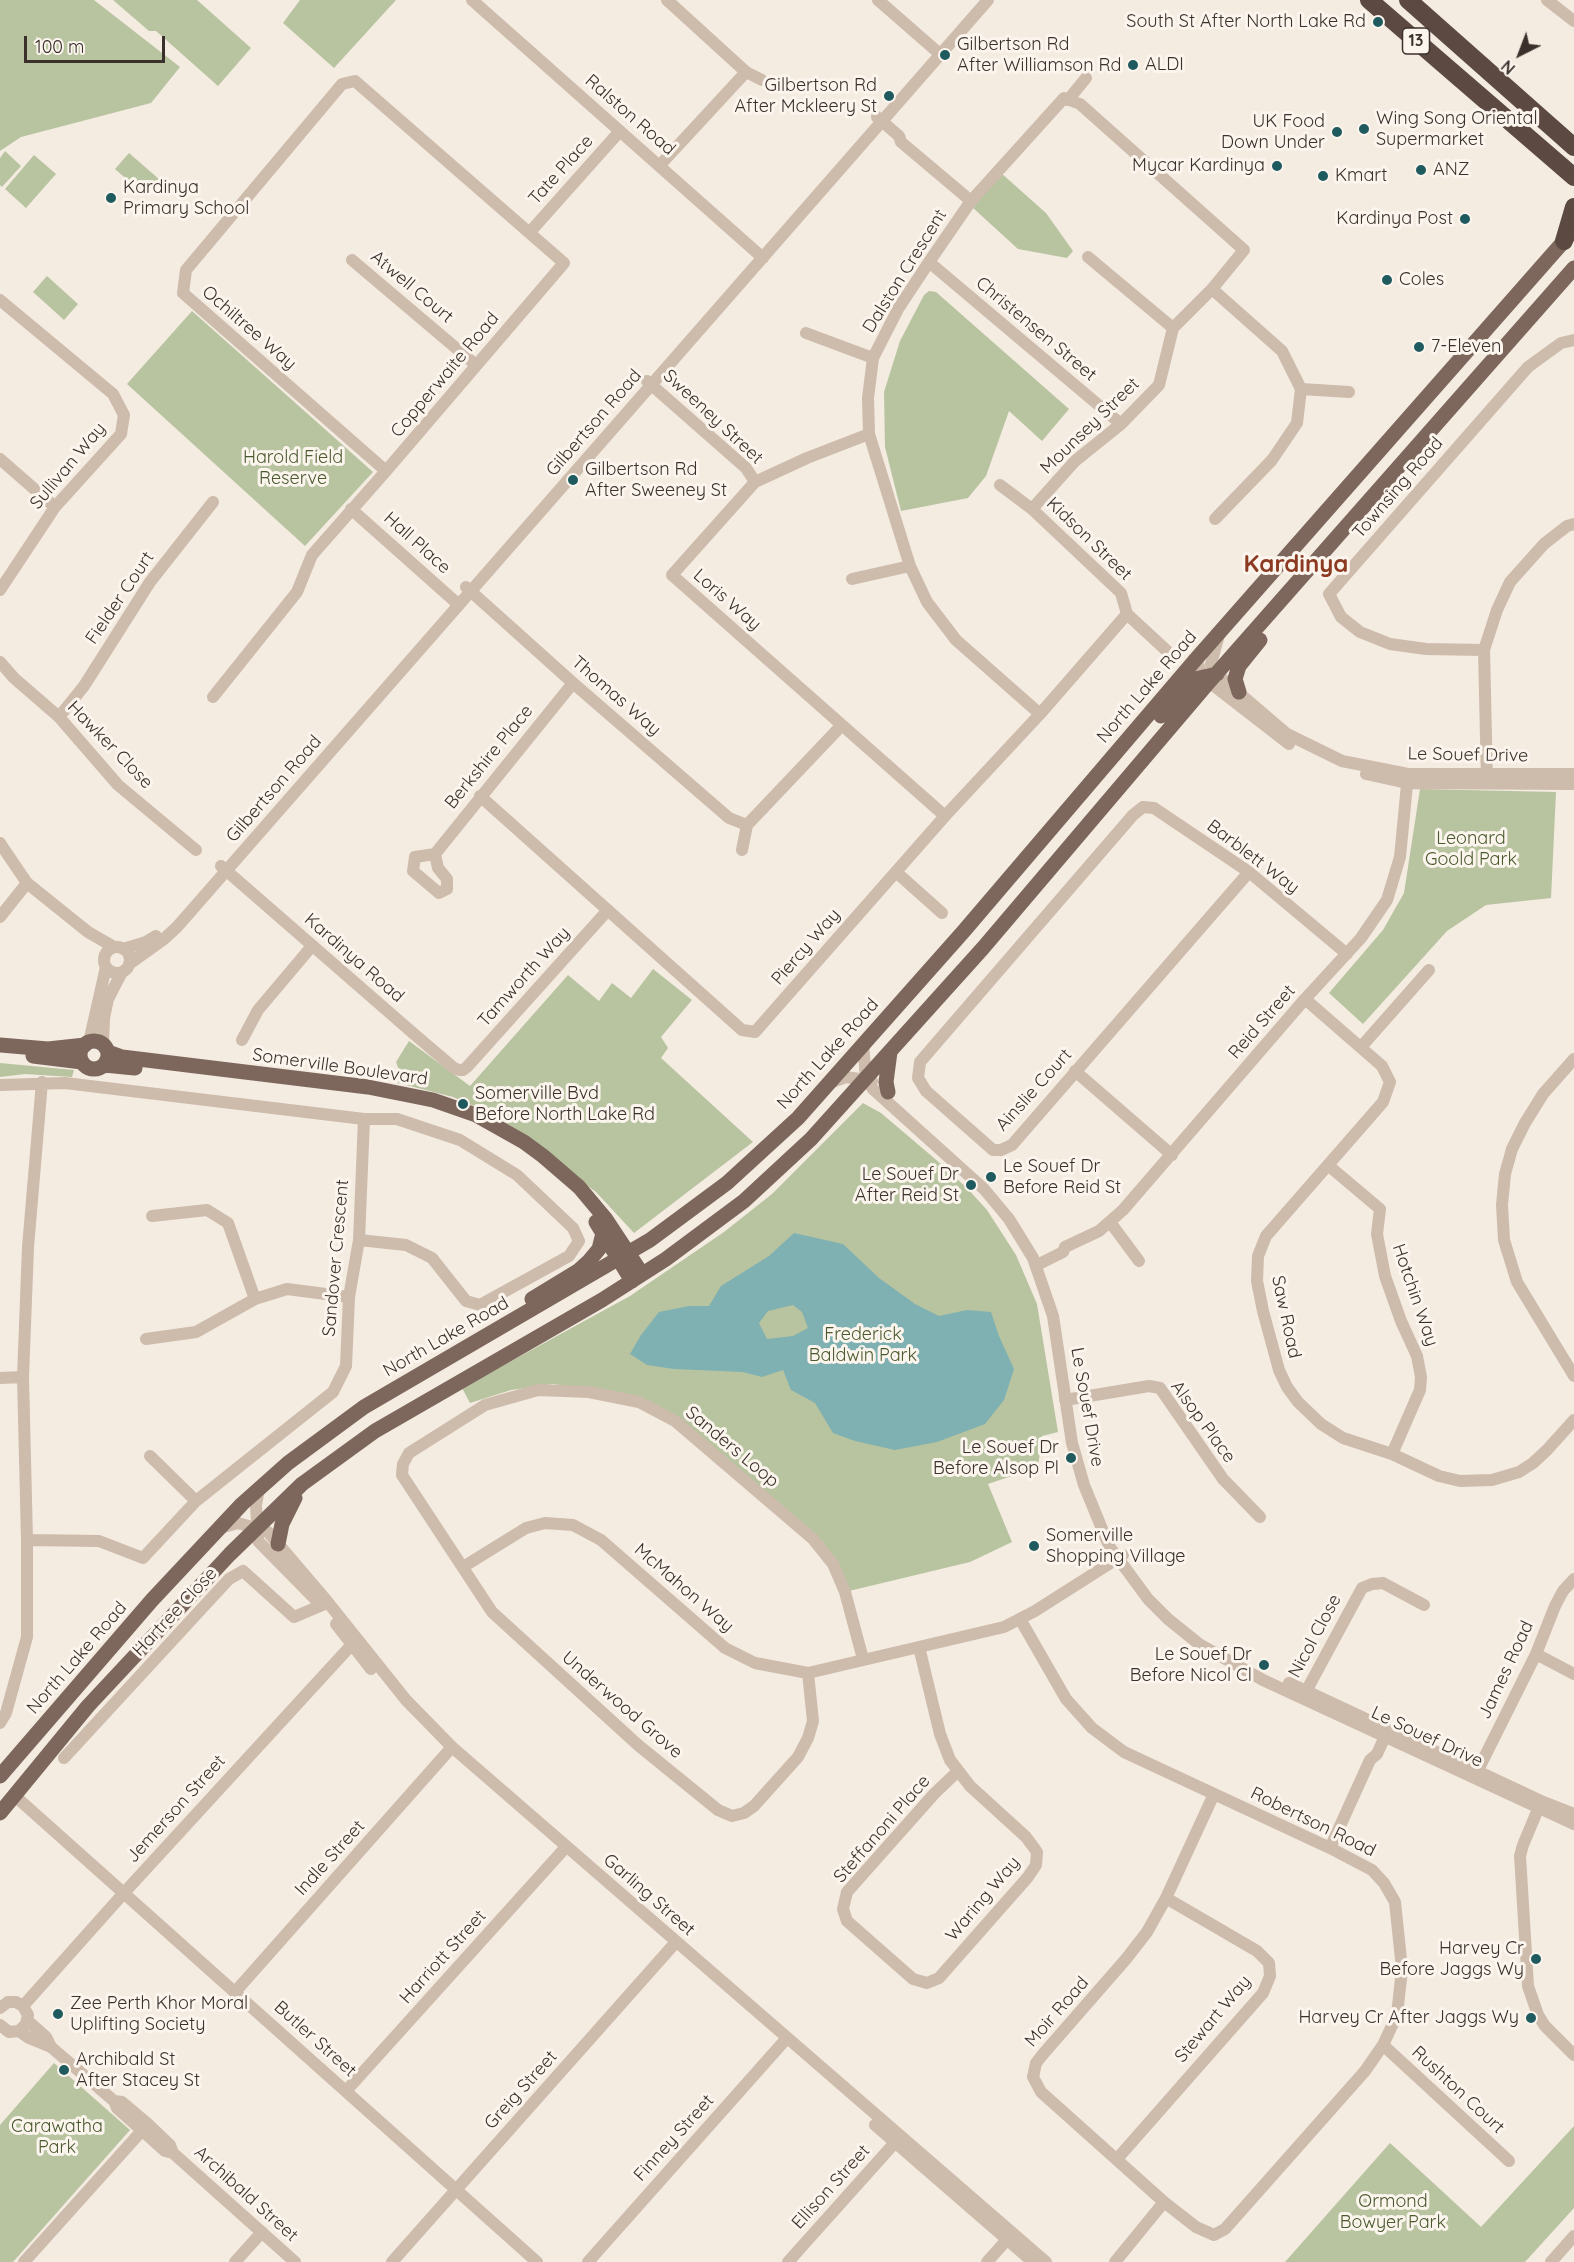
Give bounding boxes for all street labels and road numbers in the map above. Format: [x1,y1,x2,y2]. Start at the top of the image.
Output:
road number: 13 [1402,28,1430,54]
street label: Ralston Road [580,70,680,160]
street label: Tate Place [524,131,598,209]
street label: Dalston Crescent [858,205,952,337]
street label: Atwell Court [366,246,458,328]
street label: Christensen Street [971,272,1101,386]
street label: Ochiltree Way [198,281,300,375]
street label: Copperwaite Road [386,308,504,442]
street label: Gilbertson Road [542,365,646,481]
street label: Sweeney Street [659,365,767,469]
street label: Mounsey Street [1036,373,1144,479]
street label: Sullivan Way [25,418,111,514]
street label: Townsing Road [1348,433,1448,543]
street label: Kidson Street [1042,493,1136,585]
street label: Hall Place [379,507,455,579]
street label: Fielder Court [81,548,159,648]
street label: Loris Way [689,565,765,635]
street label: North Lake Road [1092,626,1202,748]
street label: Thomas Way [567,651,665,741]
street label: Hawker Close [63,697,157,793]
street label: Berkshire Place [440,701,538,813]
street label: Gilbertson Road [222,731,326,847]
street label: Le Souef Drive [1407,743,1529,767]
street label: Barblett Way [1203,815,1303,899]
street label: Piercy Way [767,904,845,990]
street label: Kardinya Road [300,909,408,1007]
street label: Tamworth Way [473,922,575,1032]
street label: Reid Street [1224,981,1300,1063]
street label: North Lake Road [773,994,883,1114]
street label: Somerville Boulevard [251,1044,429,1090]
street label: Ainslie Court [991,1044,1077,1136]
street label: Sandover Crescent [318,1179,354,1337]
street label: Hotchin Way [1387,1241,1443,1349]
street label: Saw Road [1267,1274,1305,1360]
street label: North Lake Road [379,1292,513,1382]
street label: Le Souef Drive [1066,1346,1108,1468]
street label: Alsop Place [1166,1377,1240,1467]
street label: Sanders Loop [681,1402,783,1492]
street label: McMahon Way [630,1539,738,1637]
street label: Hartree Close [128,1563,222,1661]
street label: Nicol Close [1284,1591,1346,1681]
street label: North Lake Road [22,1597,132,1719]
street label: James Road [1474,1617,1538,1723]
street label: Underwood Grove [557,1647,687,1763]
street label: Le Souef Drive [1368,1702,1486,1772]
street label: Jemerson Street [122,1751,230,1867]
street label: Steffanoni Place [829,1771,935,1887]
street label: Robertson Road [1247,1782,1379,1862]
street label: Indle Street [291,1816,369,1900]
street label: Garling Street [599,1849,699,1941]
street label: Waring Way [941,1852,1025,1946]
street label: Harriott Street [395,1906,491,2008]
street label: Stewart Way [1170,1971,1256,2067]
street label: Moir Road [1021,1972,1093,2052]
street label: Butler Street [269,1996,361,2082]
street label: Rushton Court [1407,2042,1509,2138]
street label: Greig Street [480,2046,562,2134]
street label: Finney Street [629,2090,719,2186]
street label: Ellison Street [787,2140,875,2234]
street label: Archibald Street [190,2142,302,2246]

